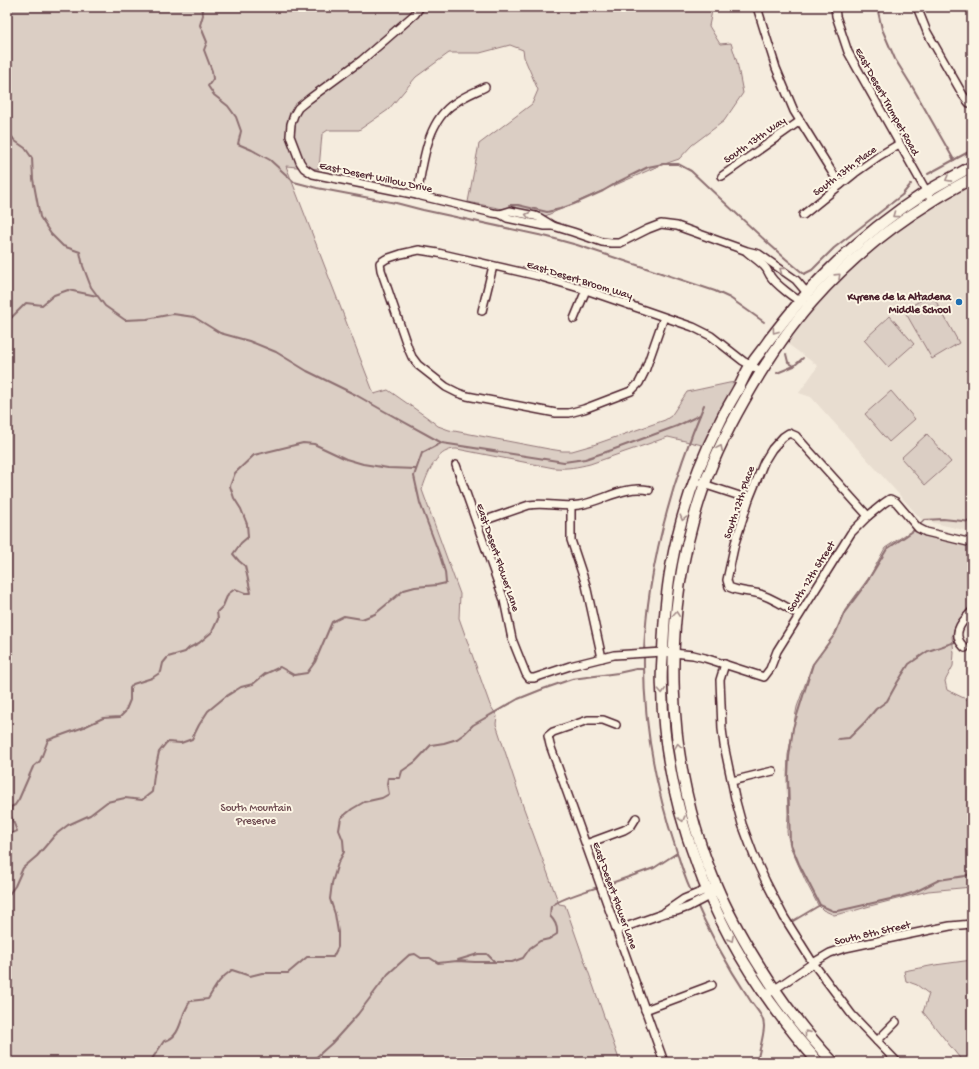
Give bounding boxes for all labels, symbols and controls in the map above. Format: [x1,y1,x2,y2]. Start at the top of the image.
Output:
street label: East Desert Trumpet Road [852,46,922,159]
street label: South 13th Way [722,114,789,166]
street label: South 13th Place [811,144,879,199]
street label: East Desert Willow Drive [318,160,433,196]
one-way arrow [945,175,952,182]
one-way arrow [892,210,899,217]
one-way arrow [525,211,531,219]
street label: East Desert Broom Way [525,259,634,303]
one-way arrow [780,268,787,275]
one-way arrow [833,273,841,281]
place label: Kyrene de la Altadena Middle School [847,291,952,317]
marker: Kyrene de la Altadena Middle School [954,297,964,307]
one-way arrow [773,327,780,334]
one-way arrow [715,445,723,453]
street label: South 12th Place [722,465,758,540]
street label: East Desert Flower Lane [473,502,521,613]
one-way arrow [679,514,688,521]
street label: South 12th Street [785,538,839,615]
one-way arrow [672,611,681,617]
one-way arrow [658,688,666,694]
one-way arrow [674,743,683,749]
park label: South Mountain Preserve [221,803,292,828]
one-way arrow [677,816,686,823]
street label: East Desert Flower Lane [589,840,639,951]
street label: South 8th Street [833,919,913,948]
one-way arrow [726,935,734,943]
one-way arrow [805,1030,812,1037]

